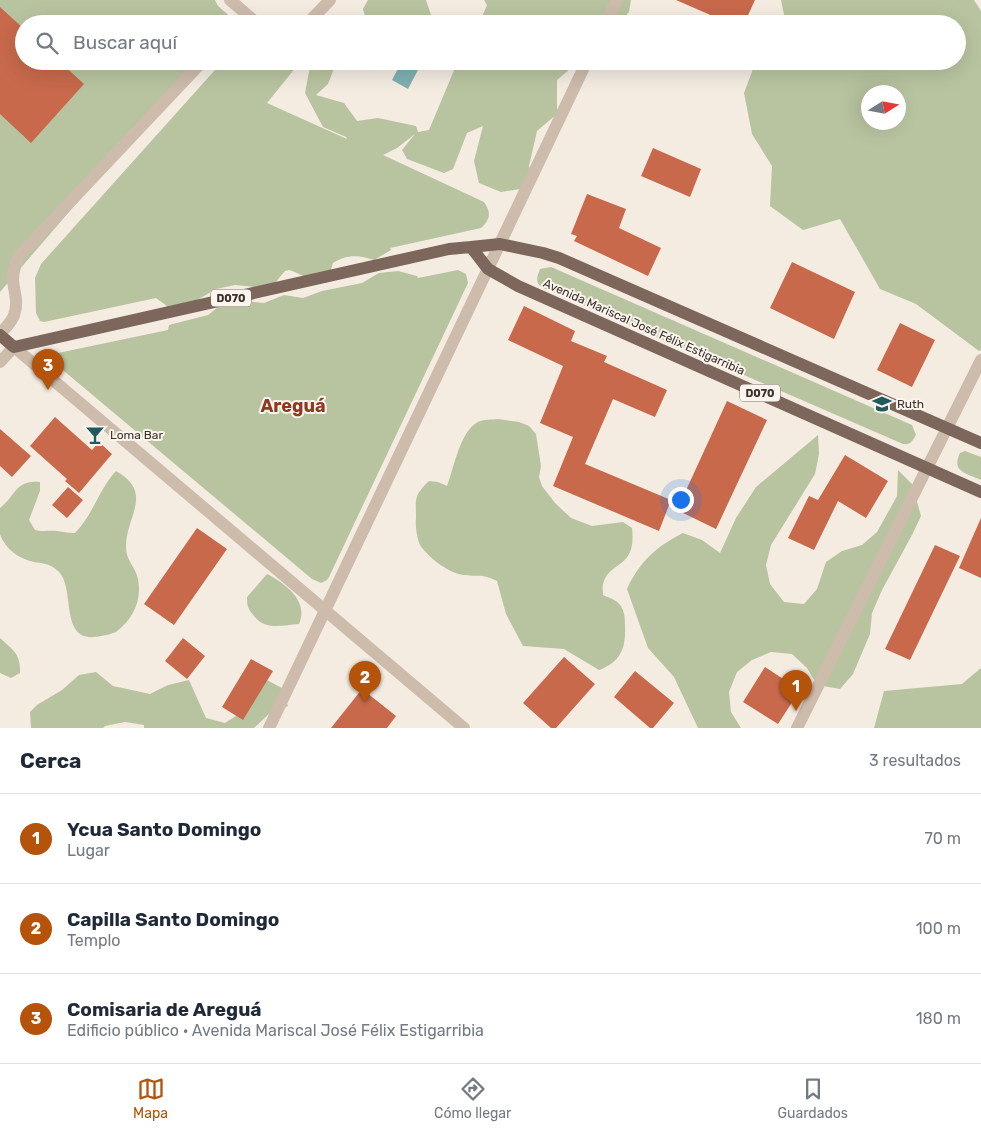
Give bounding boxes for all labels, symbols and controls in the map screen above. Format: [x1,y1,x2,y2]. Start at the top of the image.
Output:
search box [15,15,966,70]
icon: search [33,29,61,57]
text: Buscar aquí [73,31,177,54]
north arrow [861,85,906,130]
street label: Avenida Mariscal José Félix Estigarribia [541,276,747,378]
road number: D070 [211,290,251,306]
pin: 3 [32,349,64,390]
road number: D070 [740,384,780,402]
school or university icon: Ruth [871,393,893,415]
district label: Areguá [260,395,326,417]
place label: Ruth [897,397,924,411]
bar icon: Loma Bar [84,424,106,446]
place label: Loma Bar [110,428,163,442]
your location [668,487,694,513]
pin: 2 [349,661,381,702]
pin: 1 [780,670,812,711]
text: Cerca [20,748,81,773]
text: 3 resultados [869,751,961,770]
text: Ycua Santo Domingo [67,818,261,841]
text: 1 [32,829,40,848]
text: 70 m [924,829,961,848]
text: Lugar [67,841,110,860]
text: Capilla Santo Domingo [67,908,279,931]
text: 2 [31,919,41,938]
text: 100 m [916,919,961,938]
text: Templo [67,931,121,950]
text: Comisaria de Areguá [67,998,262,1021]
text: 3 [31,1009,41,1028]
text: 180 m [916,1009,961,1028]
text: Edificio público · Avenida Mariscal José Félix Estigarribia [67,1021,484,1040]
tab: Mapa [133,1075,168,1122]
tab: Cómo llegar [434,1075,511,1122]
tab: Guardados [777,1075,848,1122]

